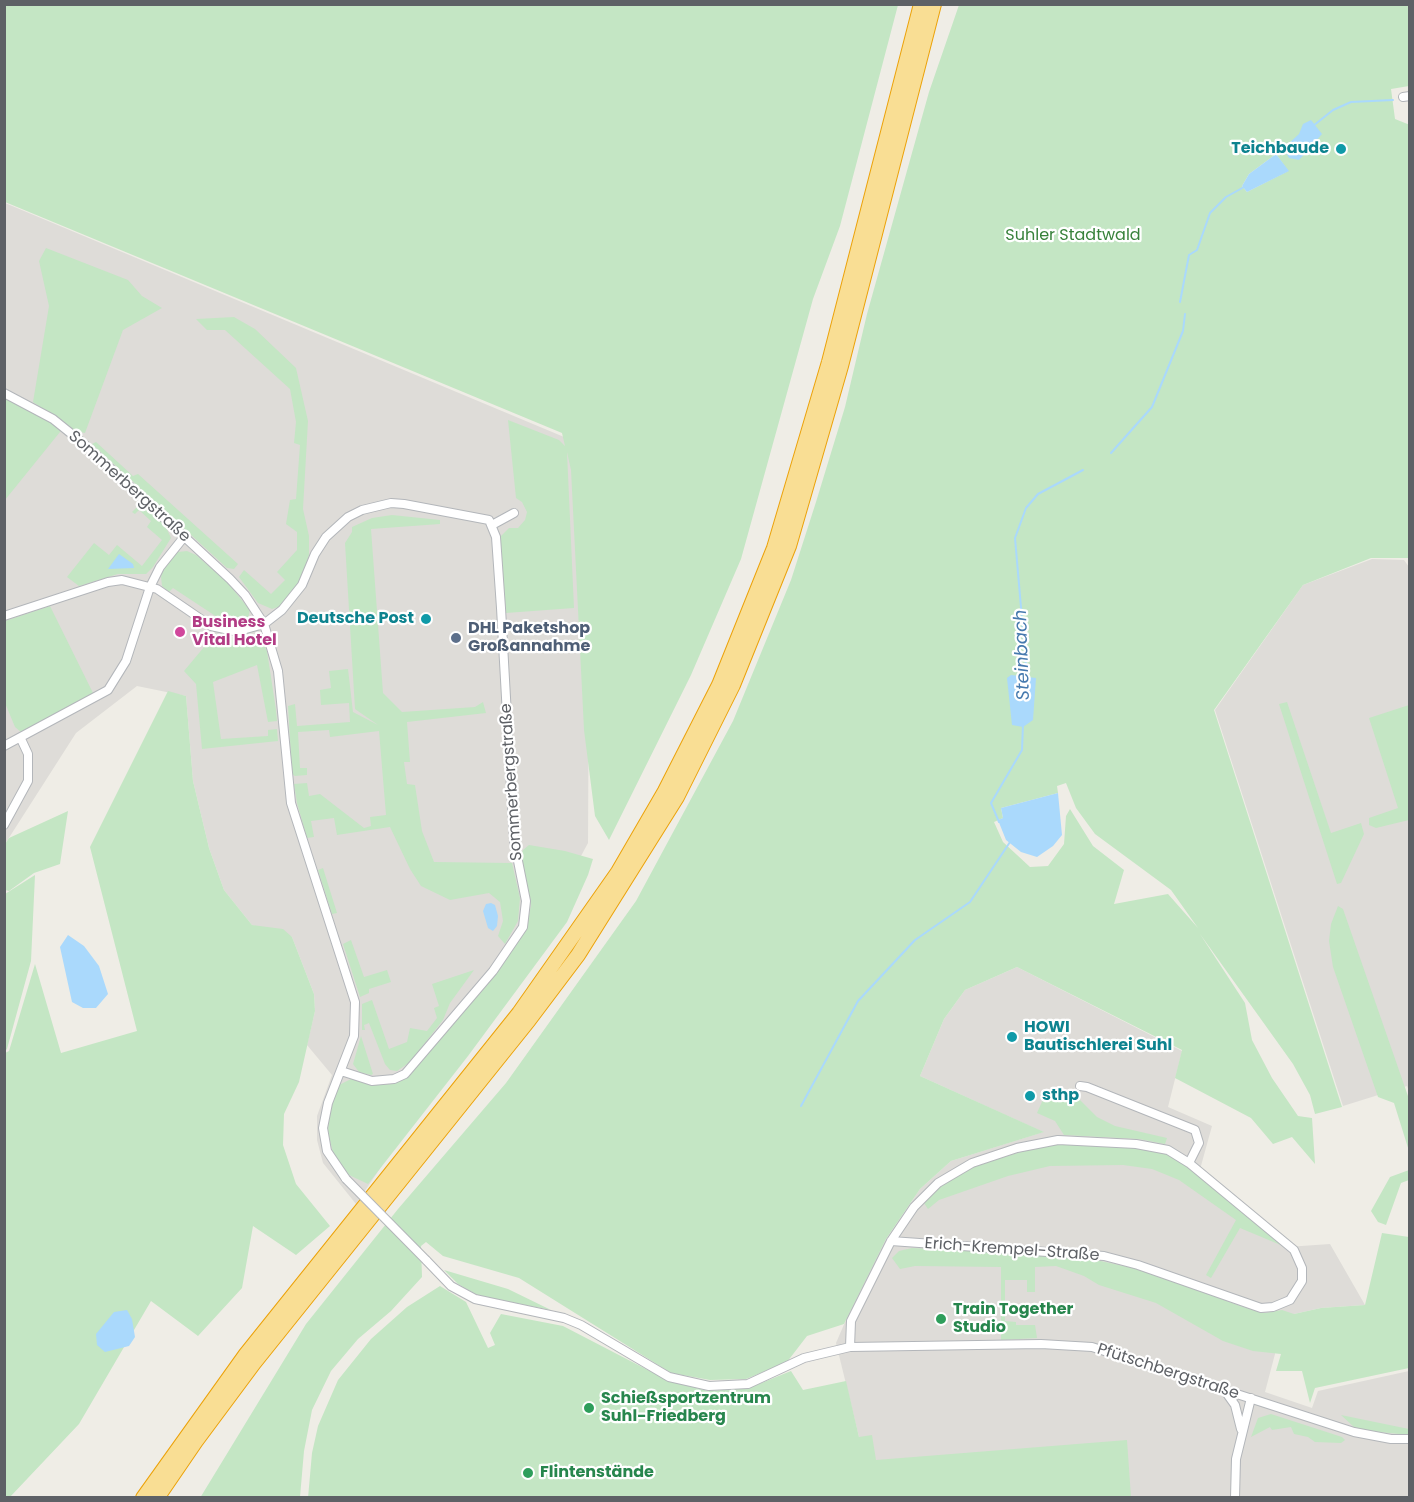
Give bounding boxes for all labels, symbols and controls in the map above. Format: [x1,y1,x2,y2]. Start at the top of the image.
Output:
place label: Teichbaude [1231,139,1329,159]
marker: Teichbaude [1334,142,1348,156]
park label: Suhler Stadtwald [1005,226,1141,246]
street label: Sommerbergstraße [64,427,194,547]
place label: Deutsche Post [297,609,414,629]
water label: Steinbach [1011,609,1035,701]
marker: Deutsche Post [419,612,433,626]
place label: Business Vital Hotel [192,613,277,651]
place label: DHL Paketshop Großannahme [468,619,590,657]
marker: Business Vital Hotel [173,625,187,639]
marker: DHL Paketshop Großannahme [449,631,463,645]
street label: Sommerbergstraße [497,703,527,861]
place label: HOWI Bautischlerei Suhl [1024,1018,1172,1056]
marker: HOWI Bautischlerei Suhl [1005,1030,1019,1044]
place label: sthp [1042,1086,1079,1106]
marker: sthp [1023,1089,1037,1103]
street label: Erich-Krempel-Straße [924,1234,1100,1266]
place label: Train Together Studio [953,1300,1073,1338]
marker: Train Together Studio [934,1312,948,1326]
street label: Pfütschbergstraße [1095,1340,1241,1404]
place label: Schießsportzentrum Suhl-Friedberg [601,1389,771,1427]
marker: Schießsportzentrum Suhl-Friedberg [582,1401,596,1415]
place label: Flintenstände [540,1463,654,1483]
marker: Flintenstände [521,1466,535,1480]

